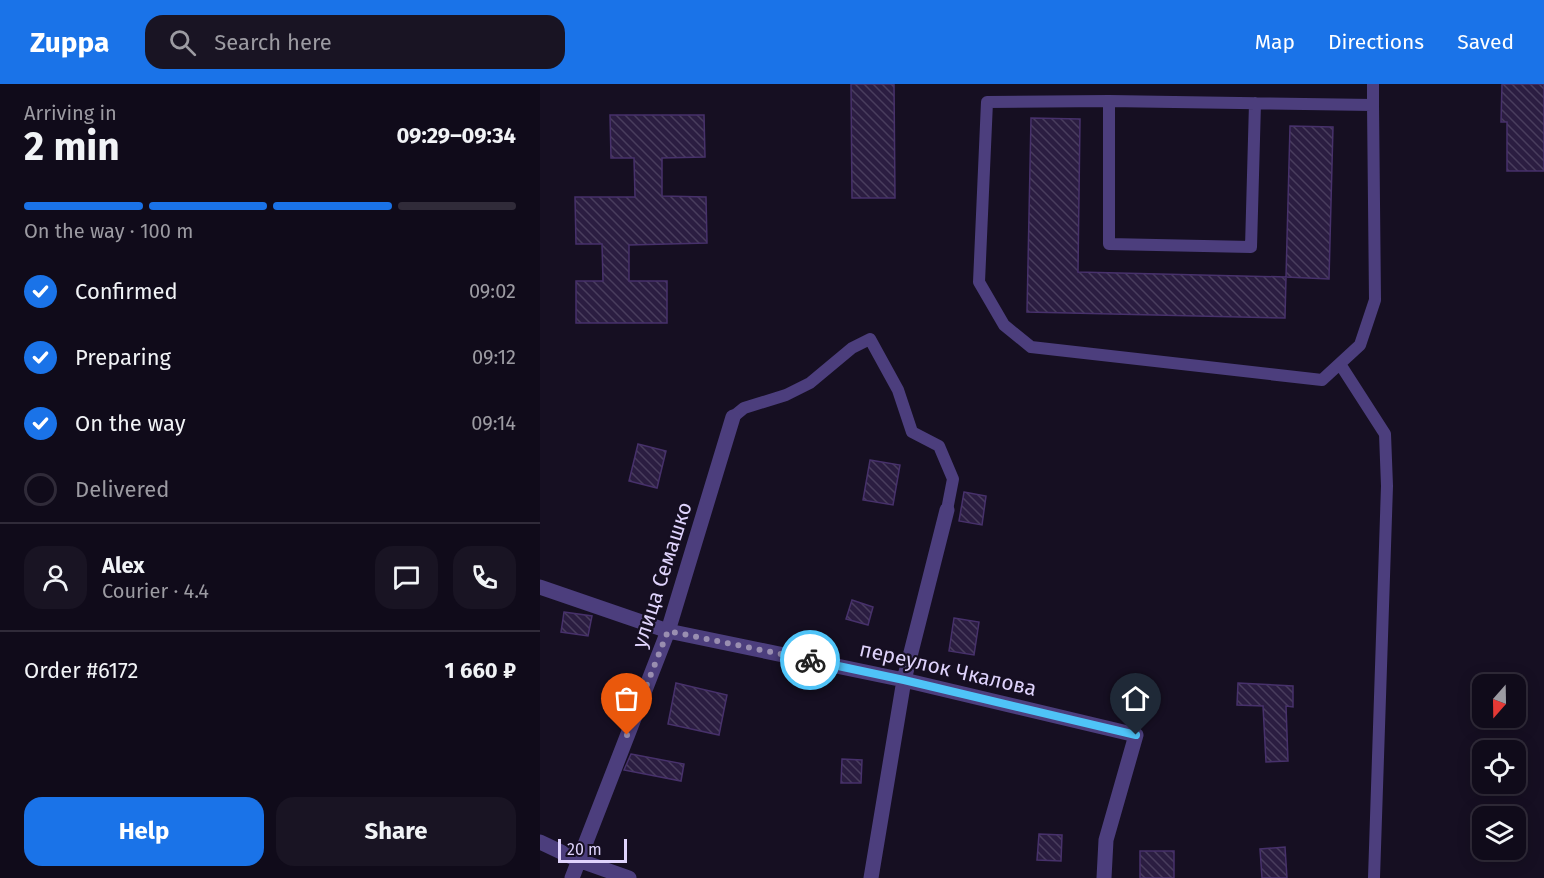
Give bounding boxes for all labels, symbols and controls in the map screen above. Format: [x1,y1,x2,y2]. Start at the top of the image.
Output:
search box [145,15,565,69]
text: Zuppa [30,26,109,59]
icon: search [166,26,199,59]
text: Search here [214,29,332,56]
text: Map [1255,29,1295,55]
text: Directions [1328,29,1424,55]
text: Saved [1457,29,1514,55]
text: Arriving in [24,101,117,125]
text: 09:29–09:34 [396,122,516,149]
text: 2 min [24,124,120,170]
text: On the way · 100 m [24,219,193,243]
icon: check [24,275,57,308]
text: Confirmed [75,278,178,305]
text: 09:02 [469,279,516,303]
icon: check [24,341,57,374]
text: Preparing [75,344,171,371]
text: 09:12 [472,345,516,369]
icon: check [24,407,57,440]
text: On the way [75,410,186,437]
text: 09:14 [471,411,516,435]
text: Delivered [75,476,170,503]
street label: улица Семашко [626,499,698,651]
button: person [24,546,87,609]
button: chat [375,546,438,609]
button: phone [453,546,516,609]
text: Alex [102,552,145,579]
text: Courier · 4.4 [102,579,209,603]
courier [780,630,840,690]
street label: переулок Чкалова [857,636,1039,702]
icon: bike [794,644,827,677]
text: Order #6172 [24,657,138,684]
text: 1 660 ₽ [445,657,516,684]
pin [601,673,652,735]
pin [1110,673,1161,735]
north arrow [1472,674,1526,728]
map controls [1472,674,1526,860]
icon: bag [610,682,643,715]
icon: home [1119,682,1152,715]
button: locate [1472,740,1526,794]
button: Help [24,797,264,866]
button: Share [276,797,516,866]
button: layers [1472,806,1526,860]
scale bar [558,836,627,864]
text: 20 m [567,840,602,859]

